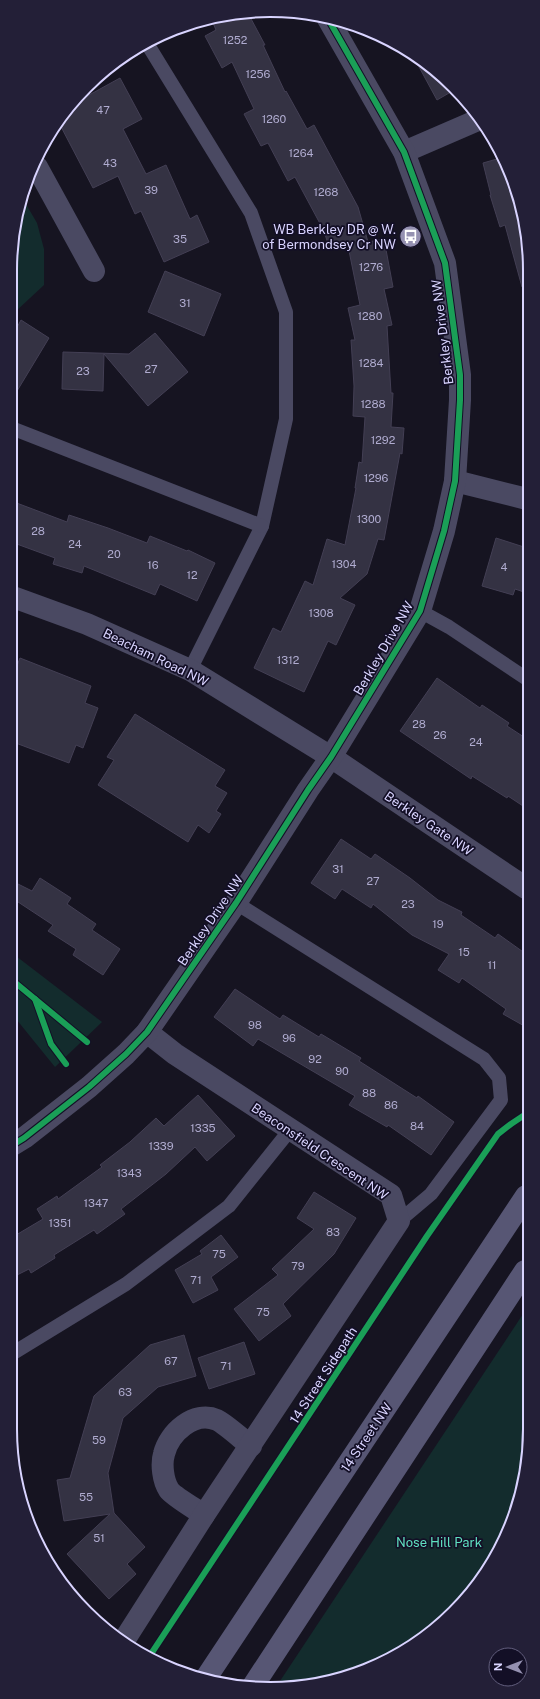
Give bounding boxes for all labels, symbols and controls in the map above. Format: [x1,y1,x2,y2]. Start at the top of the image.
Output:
house number: 1252 [223,34,248,46]
house number: 1256 [246,68,271,80]
house number: 47 [96,104,110,116]
house number: 1260 [262,113,287,125]
house number: 1264 [289,147,313,159]
house number: 43 [103,157,117,169]
house number: 39 [144,184,158,196]
house number: 1268 [314,186,338,198]
place label: WB Berkley DR @ W. of Bermondsey Cr NW [262,222,397,252]
bus stop icon: WB Berkley DR @ W. of Bermondsey Cr NW [398,223,424,249]
house number: 35 [173,233,187,245]
house number: 1276 [359,261,383,273]
street label: Berkley Drive NW [429,278,456,385]
house number: 31 [179,297,191,309]
house number: 1280 [358,310,383,322]
house number: 1284 [358,357,384,369]
house number: 27 [144,363,158,375]
house number: 23 [76,365,90,377]
house number: 1288 [360,398,386,410]
house number: 1292 [371,434,396,446]
house number: 1296 [364,472,388,484]
house number: 1300 [357,513,382,525]
house number: 28 [31,525,45,537]
house number: 24 [68,538,82,550]
house number: 20 [107,548,121,560]
house number: 1304 [332,558,357,570]
house number: 16 [147,559,159,571]
house number: 4 [501,561,508,573]
house number: 12 [186,569,198,581]
street label: Berkley Drive NW [350,598,417,698]
house number: 1308 [308,607,334,619]
street label: Beacham Road NW [101,625,211,690]
house number: 1312 [277,654,300,666]
house number: 28 [412,718,426,730]
house number: 26 [433,729,447,741]
house number: 24 [469,736,483,748]
street label: Berkley Gate NW [382,788,476,859]
house number: 31 [332,863,344,875]
street label: Berkley Drive NW [175,872,247,968]
house number: 27 [366,875,380,887]
house number: 23 [401,898,415,910]
house number: 19 [432,918,444,930]
house number: 15 [458,946,470,958]
house number: 11 [488,959,496,971]
house number: 98 [248,1019,262,1031]
house number: 96 [282,1032,296,1044]
house number: 92 [308,1053,322,1065]
house number: 90 [335,1065,349,1077]
house number: 88 [362,1087,376,1099]
house number: 86 [384,1099,398,1111]
street label: Beaconsfield Crescent NW [249,1100,391,1203]
house number: 84 [410,1120,424,1132]
house number: 1335 [190,1122,216,1134]
house number: 1339 [148,1140,174,1152]
house number: 1343 [116,1167,142,1179]
house number: 1347 [84,1197,109,1209]
house number: 1351 [49,1217,71,1229]
house number: 83 [326,1226,340,1238]
house number: 75 [212,1248,226,1260]
house number: 79 [291,1260,305,1272]
house number: 71 [190,1274,202,1286]
house number: 75 [256,1306,270,1318]
street label: 14 Street Sidepath [287,1324,360,1426]
house number: 67 [164,1355,178,1367]
house number: 71 [220,1360,232,1372]
house number: 63 [118,1386,132,1398]
street label: 14 Street NW [338,1399,395,1475]
house number: 59 [92,1434,106,1446]
house number: 55 [79,1491,93,1503]
house number: 51 [93,1532,105,1544]
park label: Nose Hill Park [396,1535,482,1550]
north arrow [488,1647,528,1687]
text: N [492,1663,504,1671]

